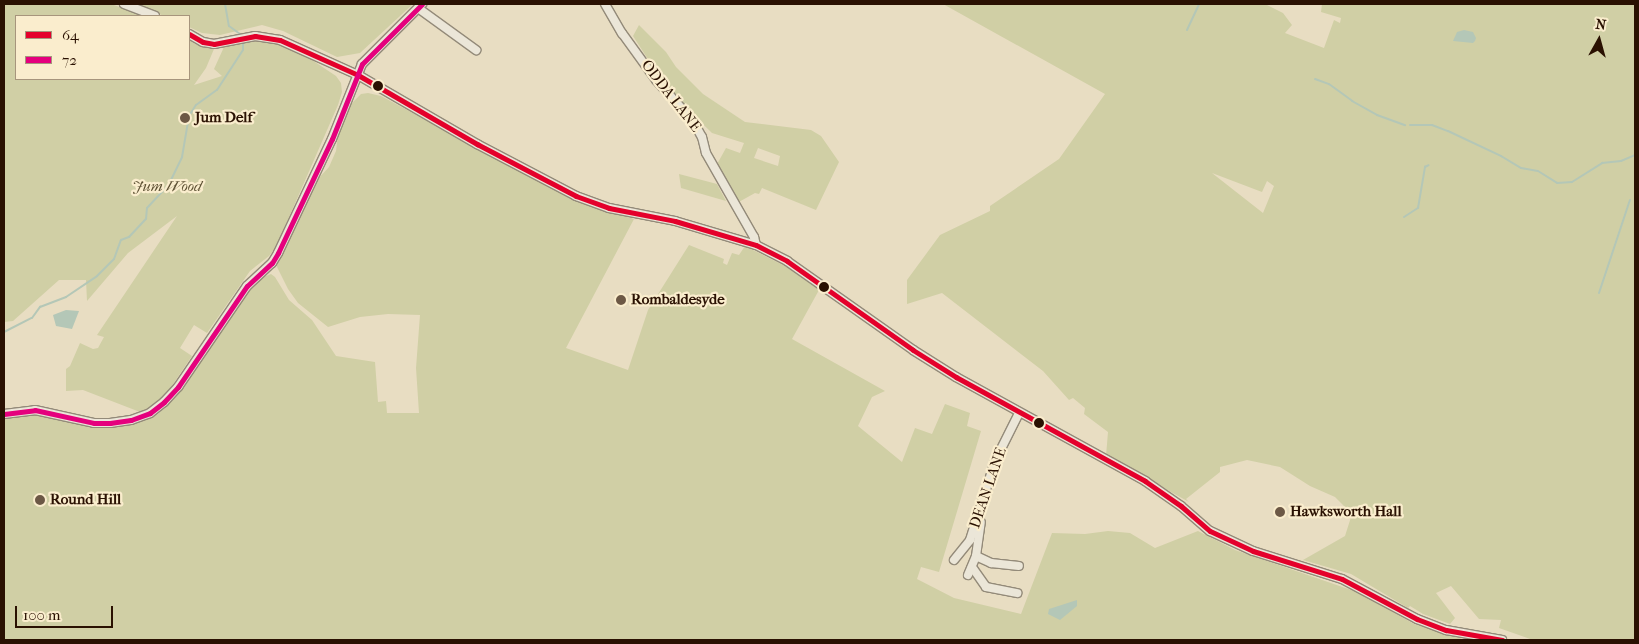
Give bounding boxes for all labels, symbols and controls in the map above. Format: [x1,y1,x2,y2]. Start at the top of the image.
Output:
legend [15,15,190,80]
north arrow [1574,15,1624,65]
text: N [1595,16,1607,34]
text: 64 [62,26,79,44]
text: 72 [62,51,77,69]
street label: ODDA LANE [637,56,705,136]
unlabelled marker [373,81,383,91]
place label: Jum Delf [195,109,252,127]
marker: Jum Delf [179,112,191,124]
park label: Jum Wood [132,178,202,196]
unlabelled marker [819,282,829,292]
place label: Rombaldesyde [631,291,725,309]
marker: Rombaldesyde [615,294,627,306]
unlabelled marker [1034,418,1044,428]
street label: DEAN LANE [966,445,1010,531]
place label: Round Hill [50,491,121,509]
marker: Round Hill [34,494,46,506]
place label: Hawksworth Hall [1290,503,1402,521]
marker: Hawksworth Hall [1274,506,1286,518]
scale bar [18,596,115,628]
text: 100 m [23,606,61,624]

